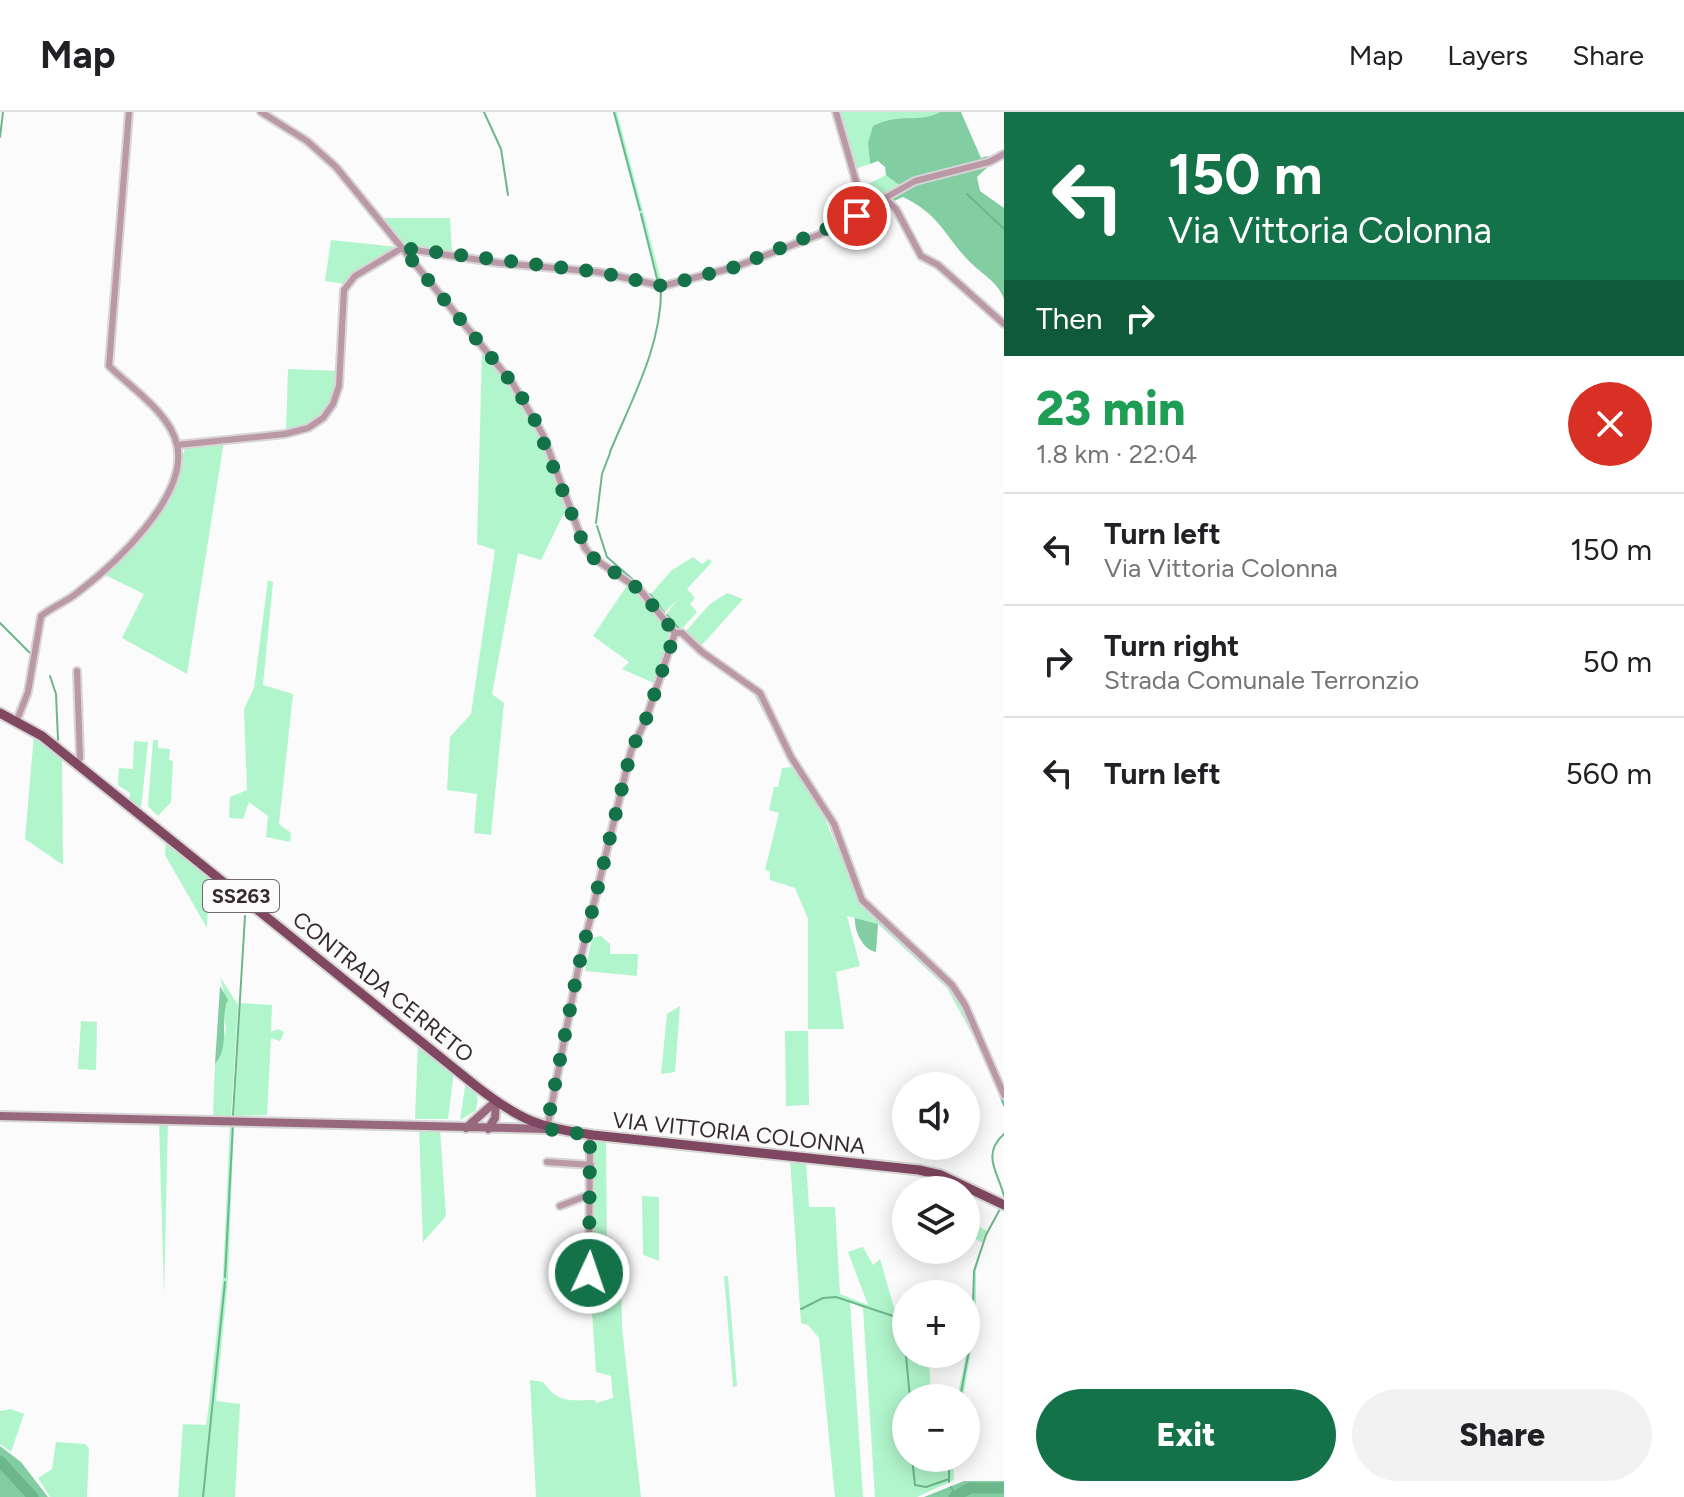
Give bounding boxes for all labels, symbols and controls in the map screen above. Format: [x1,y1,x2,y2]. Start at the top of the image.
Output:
text: Map [40,32,116,78]
text: Map [1349,38,1403,72]
text: Layers [1447,38,1528,72]
text: Share [1572,38,1644,72]
text: 150 m [1168,141,1323,208]
icon: left [1036,144,1140,248]
pin [823,182,891,250]
icon: arrive [835,194,879,238]
text: Via Vittoria Colonna [1168,209,1492,252]
icon: right [1118,296,1162,340]
text: Then [1036,300,1102,337]
text: 23 min [1036,379,1185,437]
button: close [1568,382,1652,466]
text: 1.8 km · 22:04 [1036,438,1197,470]
text: Turn left [1104,515,1221,552]
icon: left [1036,527,1080,571]
text: 150 m [1570,531,1652,568]
text: Via Vittoria Colonna [1104,552,1338,584]
text: Turn right [1104,627,1239,664]
icon: right [1036,639,1080,683]
text: 50 m [1583,643,1652,680]
text: Strada Comunale Terronzio [1104,664,1419,696]
icon: left [1036,751,1080,795]
text: Turn left [1104,755,1221,792]
text: 560 m [1566,755,1652,792]
road number: SS263 [203,880,279,912]
street label: CONTRADA CERRETO [287,906,479,1068]
map controls [892,1072,980,1472]
button: sound [892,1072,980,1160]
street label: VIA VITTORIA COLONNA [611,1106,867,1160]
button: layers [892,1176,980,1264]
position arrow [547,1231,631,1315]
button: + [892,1280,980,1368]
button: − [892,1384,980,1472]
button: Exit [1036,1389,1336,1481]
button: Share [1352,1389,1652,1481]

